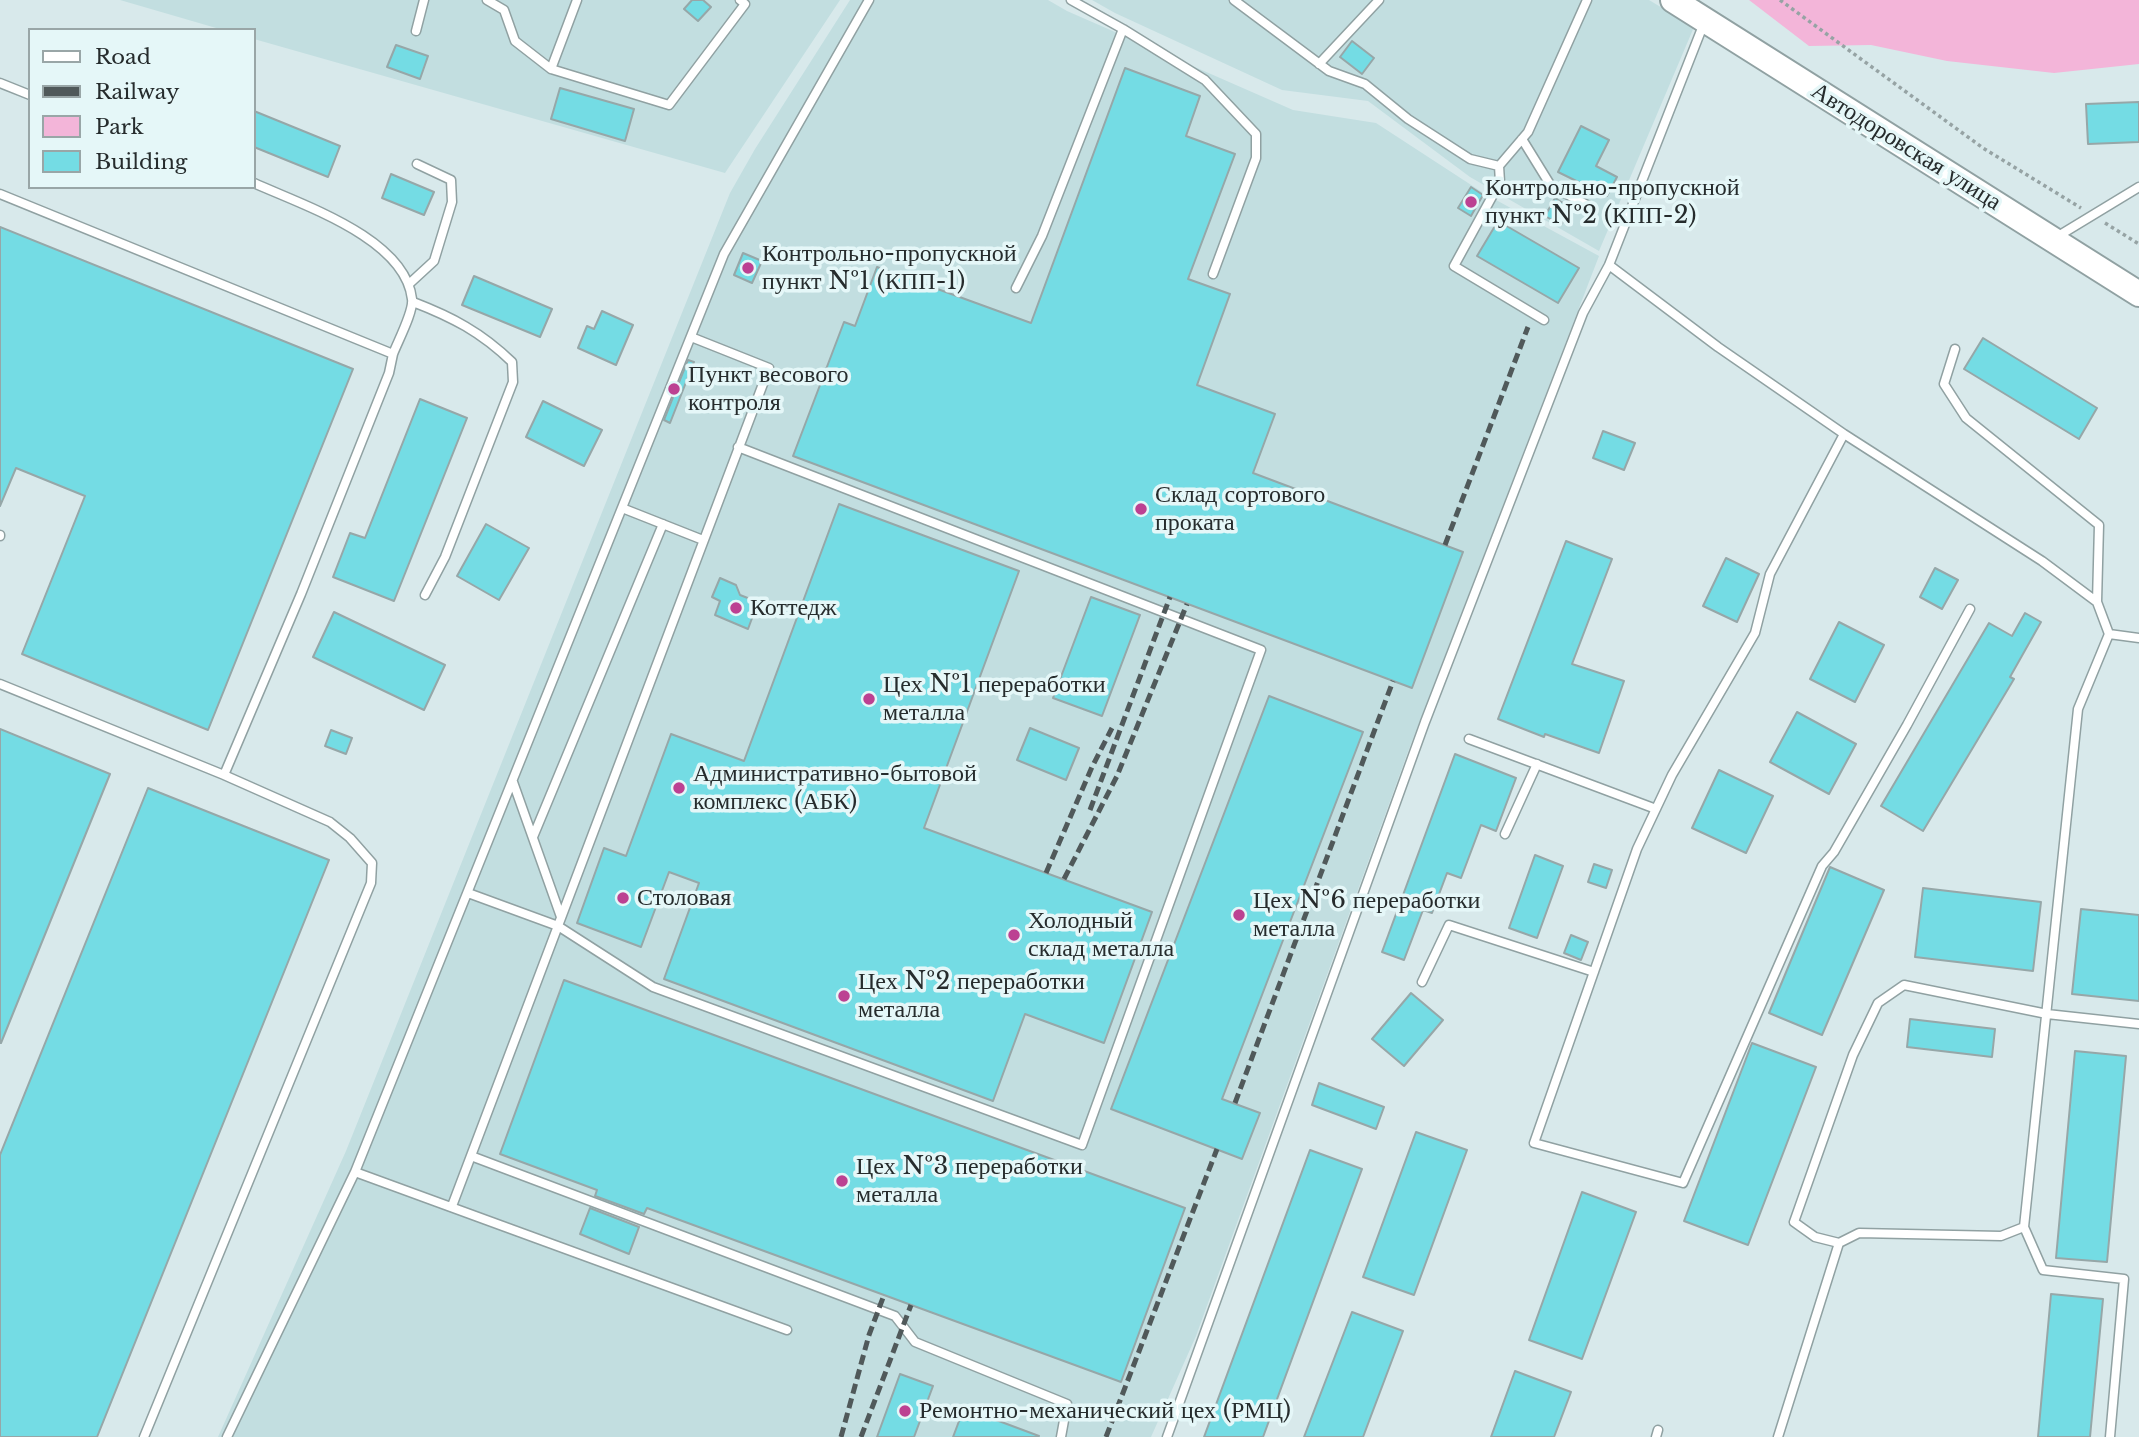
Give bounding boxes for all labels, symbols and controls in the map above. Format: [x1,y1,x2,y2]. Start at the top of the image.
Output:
legend [28,28,256,189]
text: Road [95,44,151,70]
street label: Автодоровская улица [1806,77,2006,217]
text: Railway [95,79,179,105]
text: Park [95,114,144,140]
text: Building [95,149,187,175]
place label: Контрольно-пропускной пункт №2 (КПП-2) [1485,174,1740,230]
marker: Контрольно-пропускной пункт №2 (КПП-2) [1463,194,1479,210]
place label: Контрольно-пропускной пункт №1 (КПП-1) [762,240,1017,296]
marker: Контрольно-пропускной пункт №1 (КПП-1) [740,260,756,276]
place label: Пункт весового контроля [688,361,848,417]
marker: Пункт весового контроля [666,381,682,397]
place label: Склад сортового проката [1155,481,1325,537]
marker: Склад сортового проката [1133,501,1149,517]
place label: Коттедж [750,594,837,622]
marker: Коттедж [728,600,744,616]
place label: Цех №1 переработки металла [883,671,1106,727]
marker: Цех №1 переработки металла [861,691,877,707]
place label: Административно-бытовой комплекс (АБК) [693,760,977,816]
marker: Административно-бытовой комплекс (АБК) [671,780,687,796]
place label: Столовая [637,884,731,912]
place label: Цех №6 переработки металла [1253,887,1480,943]
marker: Столовая [615,890,631,906]
place label: Холодный склад металла [1028,907,1174,963]
marker: Цех №6 переработки металла [1231,907,1247,923]
marker: Холодный склад металла [1006,927,1022,943]
place label: Цех №2 переработки металла [858,968,1085,1024]
marker: Цех №2 переработки металла [836,988,852,1004]
place label: Цех №3 переработки металла [856,1153,1083,1209]
marker: Цех №3 переработки металла [834,1173,850,1189]
place label: Ремонтно-механический цех (РМЦ) [919,1397,1291,1425]
marker: Ремонтно-механический цех (РМЦ) [897,1403,913,1419]

